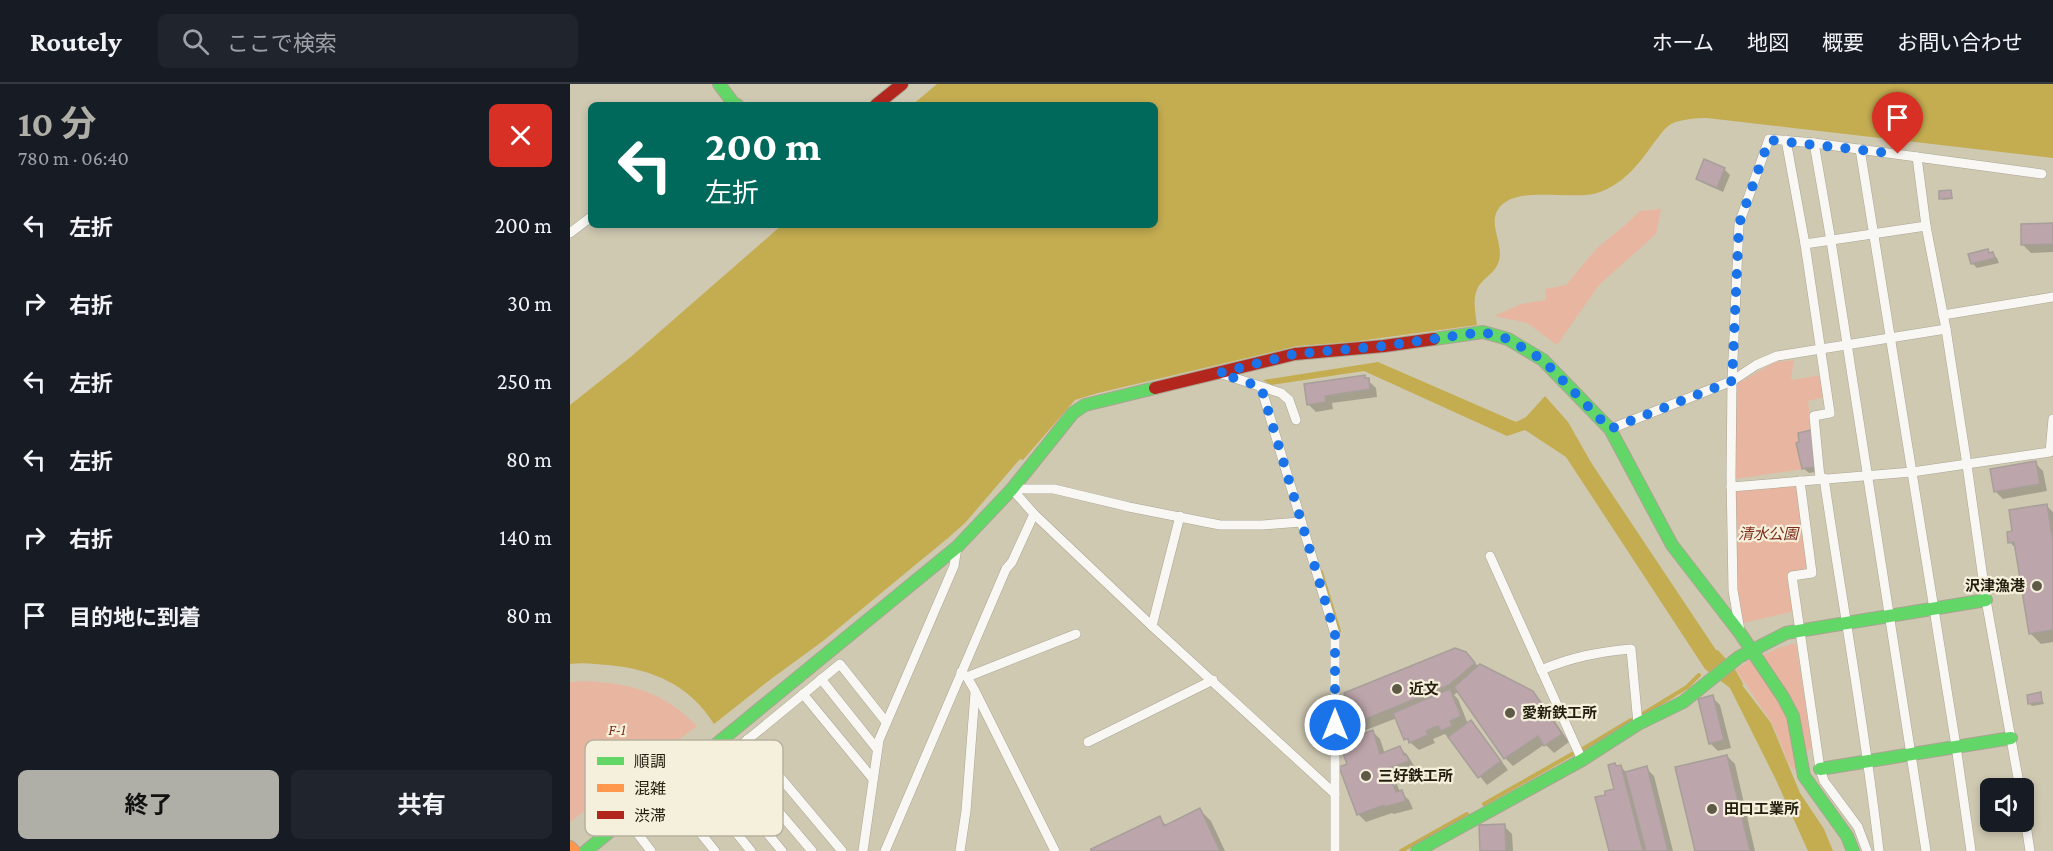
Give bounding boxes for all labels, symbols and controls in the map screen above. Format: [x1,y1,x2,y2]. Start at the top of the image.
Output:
search box [158,14,578,68]
icon: search [179,25,212,58]
text: Routely [30,26,122,57]
text: ここで検索 [227,31,337,56]
text: ホーム [1652,31,1714,55]
text: 地図 [1747,31,1789,55]
text: 概要 [1822,31,1864,55]
text: お問い合わせ [1897,31,2023,55]
pin [1872,92,1923,154]
icon: arrive [1881,101,1914,134]
text: 10 分 [18,104,96,144]
button: close [489,104,552,167]
text: 200 m [705,122,821,169]
icon: left [606,126,684,204]
text: 780 m · 06:40 [18,147,129,169]
text: 左折 [705,178,759,208]
icon: left [18,209,51,242]
text: 200 m [495,213,552,238]
text: 左折 [69,215,113,240]
icon: right [18,287,51,320]
text: 30 m [507,291,552,316]
text: 右折 [69,293,113,318]
icon: left [18,365,51,398]
text: 250 m [497,369,552,394]
text: 左折 [69,371,113,396]
icon: left [18,443,51,476]
text: 80 m [506,447,552,472]
text: 左折 [69,449,113,474]
icon: right [18,521,51,554]
text: 140 m [499,525,552,550]
park label: 清水公園 [1738,526,1800,542]
text: 右折 [69,527,113,552]
place label: 沢津漁港 [1965,578,2025,594]
marker: 沢津漁港 [2030,579,2044,593]
icon: arrive [18,599,51,632]
text: 80 m [506,603,552,628]
text: 目的地に到着 [69,605,201,630]
place label: 近文 [1409,681,1439,697]
marker: 近文 [1390,682,1404,696]
position arrow [1303,693,1367,757]
place label: 愛新鉄工所 [1522,704,1597,721]
marker: 愛新鉄工所 [1503,706,1517,720]
park label: F-1 [608,722,626,738]
legend [585,740,783,836]
text: 順調 [634,753,666,770]
place label: 三好鉄工所 [1378,767,1453,784]
marker: 三好鉄工所 [1359,769,1373,783]
button: 終了 [18,770,279,839]
button: 共有 [291,770,552,839]
map controls [1980,778,2034,832]
button: sound [1980,778,2034,832]
text: 混雑 [634,780,666,797]
place label: 田口工業所 [1724,801,1799,817]
marker: 田口工業所 [1705,802,1719,816]
text: 渋滞 [634,807,666,824]

